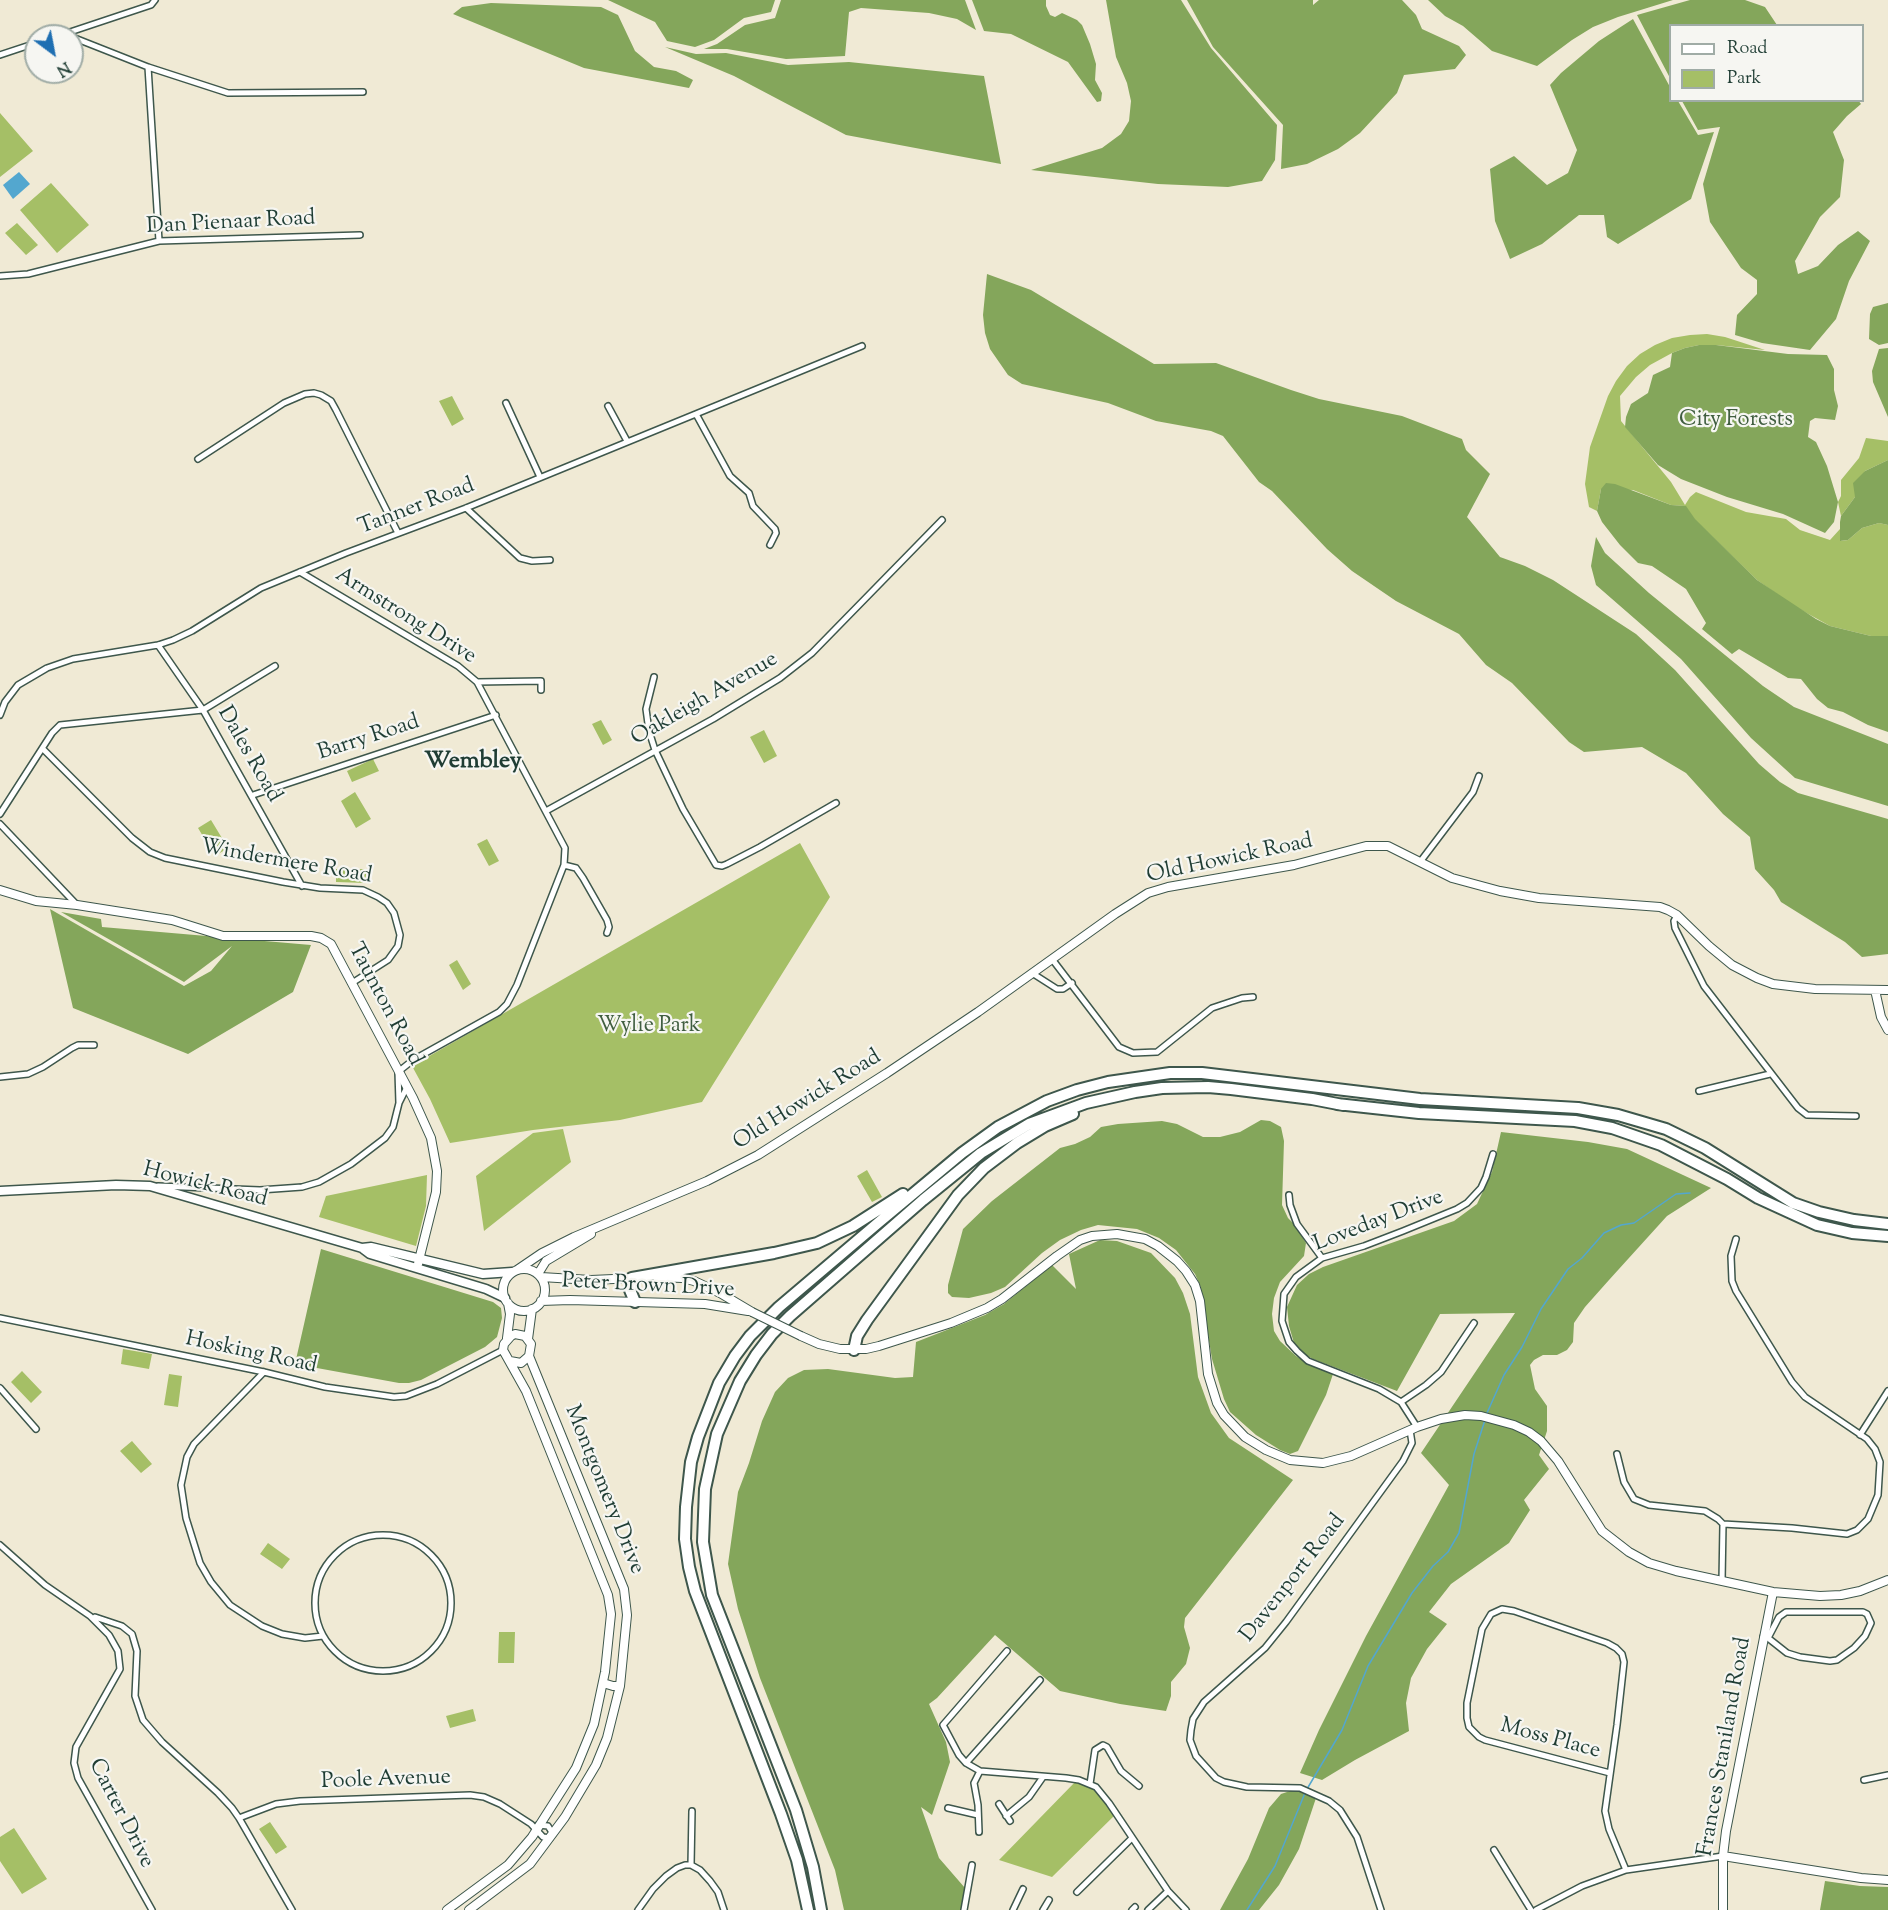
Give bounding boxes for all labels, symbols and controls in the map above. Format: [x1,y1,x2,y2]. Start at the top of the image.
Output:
north arrow [24,24,84,84]
legend [1669,24,1864,102]
text: Road [1727,36,1767,62]
text: N [51,55,74,81]
text: Park [1727,66,1761,92]
street label: Dan Pienaar Road [146,206,316,242]
park label: City Forests [1679,408,1793,434]
street label: Tanner Road [355,474,479,542]
street label: Armstrong Drive [330,563,480,671]
street label: Oakleigh Avenue [627,647,783,753]
street label: Dales Road [210,702,286,808]
street label: Barry Road [315,710,423,768]
district label: Wembley [424,749,522,777]
street label: Old Howick Road [1145,830,1315,890]
street label: Windermere Road [198,835,374,891]
street label: Taunton Road [341,939,427,1071]
park label: Wylie Park [597,1014,701,1040]
street label: Old Howick Road [729,1045,887,1157]
street label: Howick Road [140,1158,270,1214]
street label: Loveday Drive [1310,1185,1448,1259]
street label: Peter Brown Drive [561,1269,735,1305]
street label: Hosking Road [183,1327,319,1381]
street label: Montgomery Drive [557,1402,649,1578]
street label: Davenport Road [1236,1510,1352,1648]
street label: Frances Staniland Road [1694,1635,1758,1859]
street label: Moss Place [1497,1714,1603,1766]
street label: Carter Drive [81,1755,159,1873]
street label: Poole Avenue [321,1766,451,1796]

